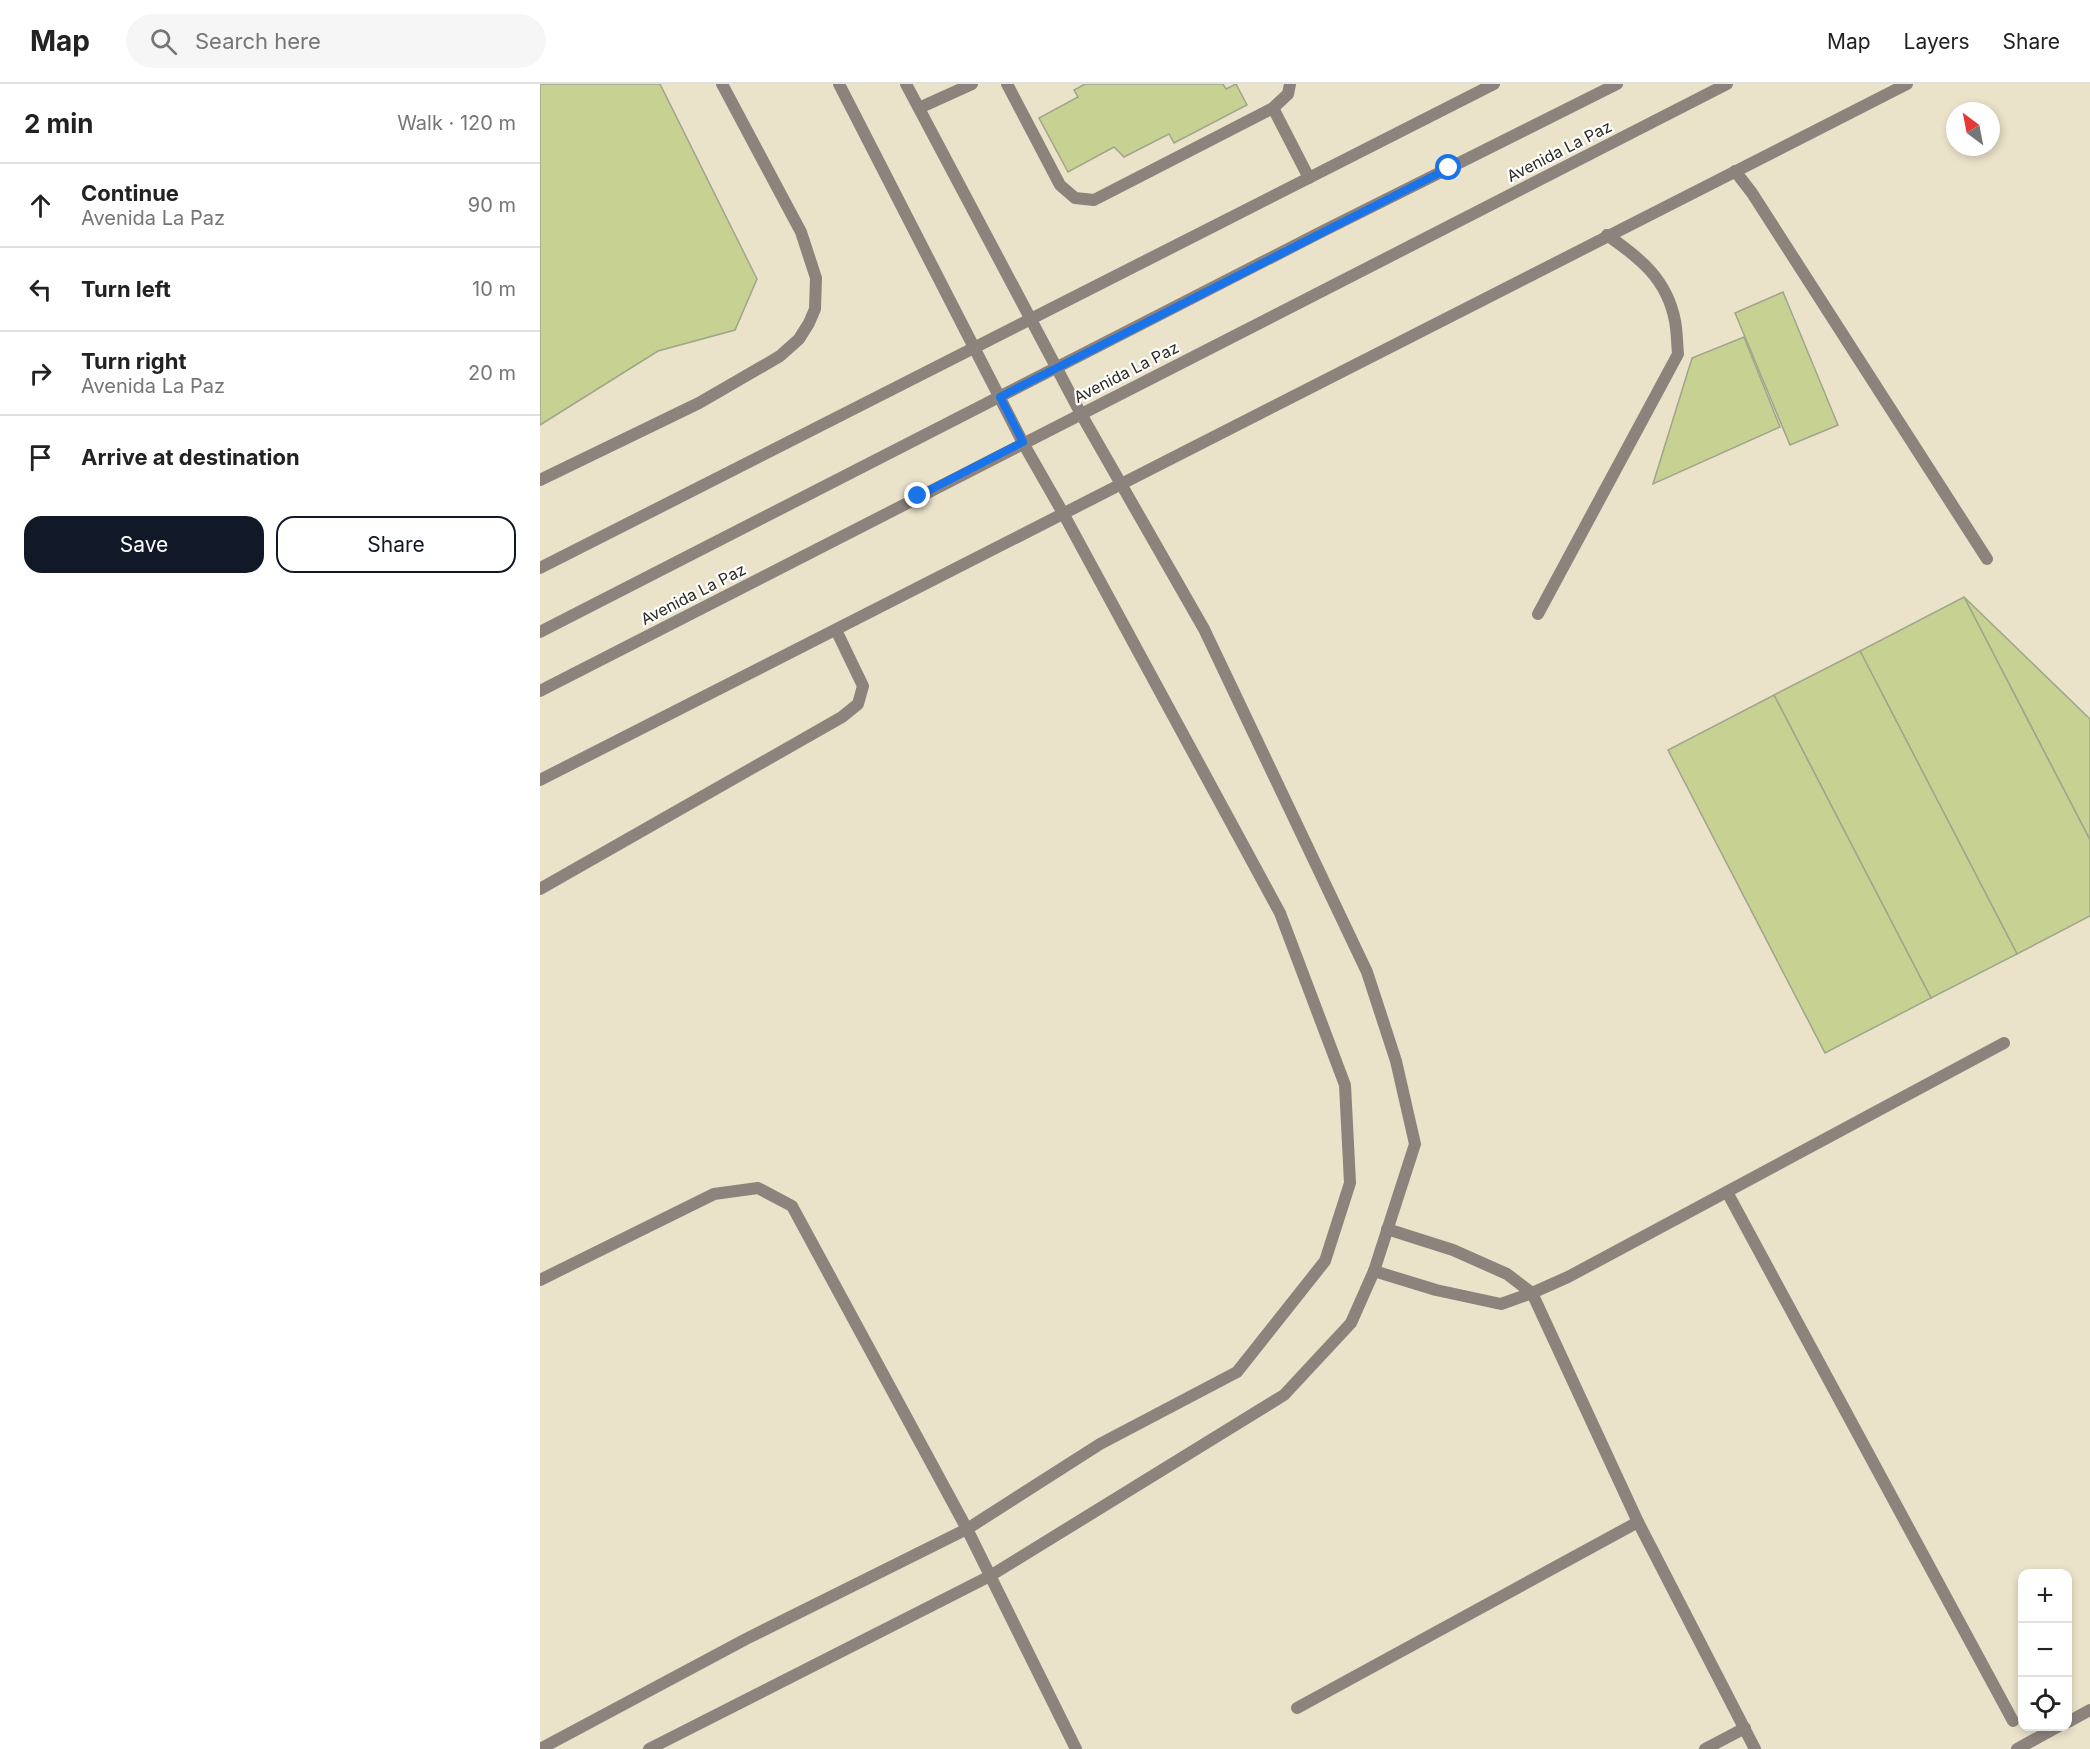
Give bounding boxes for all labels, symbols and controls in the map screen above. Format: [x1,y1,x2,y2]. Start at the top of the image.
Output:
search box [126,14,546,68]
text: Map [30,24,90,58]
icon: search [147,25,180,58]
text: Search here [195,28,321,54]
text: Map [1827,29,1871,54]
text: Layers [1904,29,1970,54]
text: Share [2003,29,2060,54]
north arrow [1946,102,2000,156]
text: 2 min [24,108,94,139]
text: Walk · 120 m [397,111,516,135]
street label: Avenida La Paz [1503,116,1615,186]
route start [1435,154,1461,180]
text: Continue [81,180,179,206]
icon: ahead [24,189,57,222]
text: 90 m [468,193,516,217]
text: Avenida La Paz [81,206,225,230]
icon: left [24,273,57,306]
text: Turn left [81,276,171,302]
text: 10 m [472,277,516,301]
street label: Avenida La Paz [1070,337,1182,407]
text: Turn right [81,348,187,374]
icon: right [24,357,57,390]
text: 20 m [468,361,516,385]
text: Avenida La Paz [81,374,225,398]
icon: arrive [24,441,57,474]
text: Arrive at destination [81,444,300,470]
route end [904,482,930,508]
button: Save [24,516,264,573]
button: Share [276,516,516,573]
street label: Avenida La Paz [637,559,749,629]
map controls [2018,1569,2072,1731]
button: + [2018,1569,2072,1623]
button: − [2018,1623,2072,1677]
button: locate [2018,1677,2072,1731]

